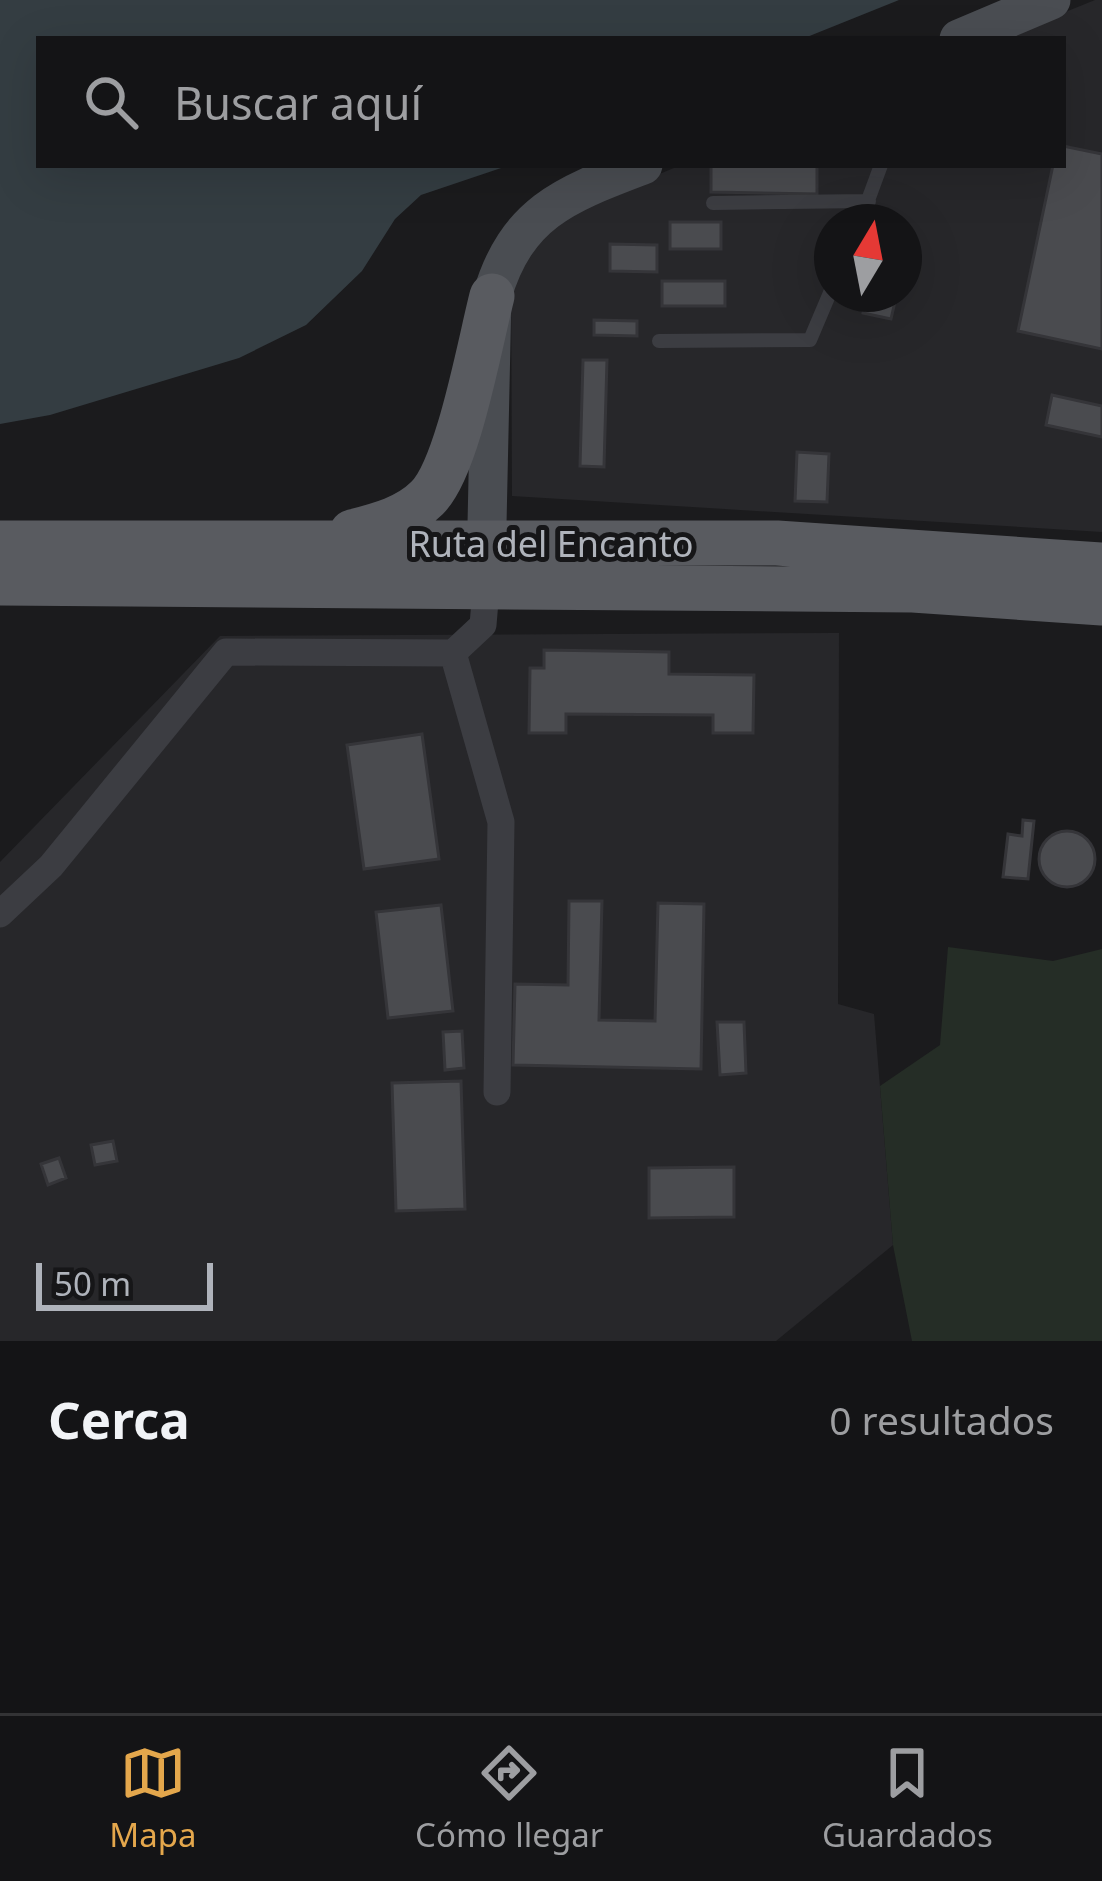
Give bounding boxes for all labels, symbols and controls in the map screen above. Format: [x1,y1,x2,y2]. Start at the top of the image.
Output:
search box [36,36,1066,168]
icon: search [78,69,144,135]
text: Buscar aquí [174,72,422,133]
north arrow [814,204,922,312]
street label: Ruta del Encanto [408,519,694,568]
scale bar [36,1257,213,1310]
text: 50 m [54,1261,131,1306]
text: Cerca [48,1384,190,1454]
text: 0 resultados [829,1393,1054,1446]
tab: Mapa [109,1740,197,1857]
tab: Cómo llegar [415,1740,603,1857]
tab: Guardados [822,1740,993,1857]

